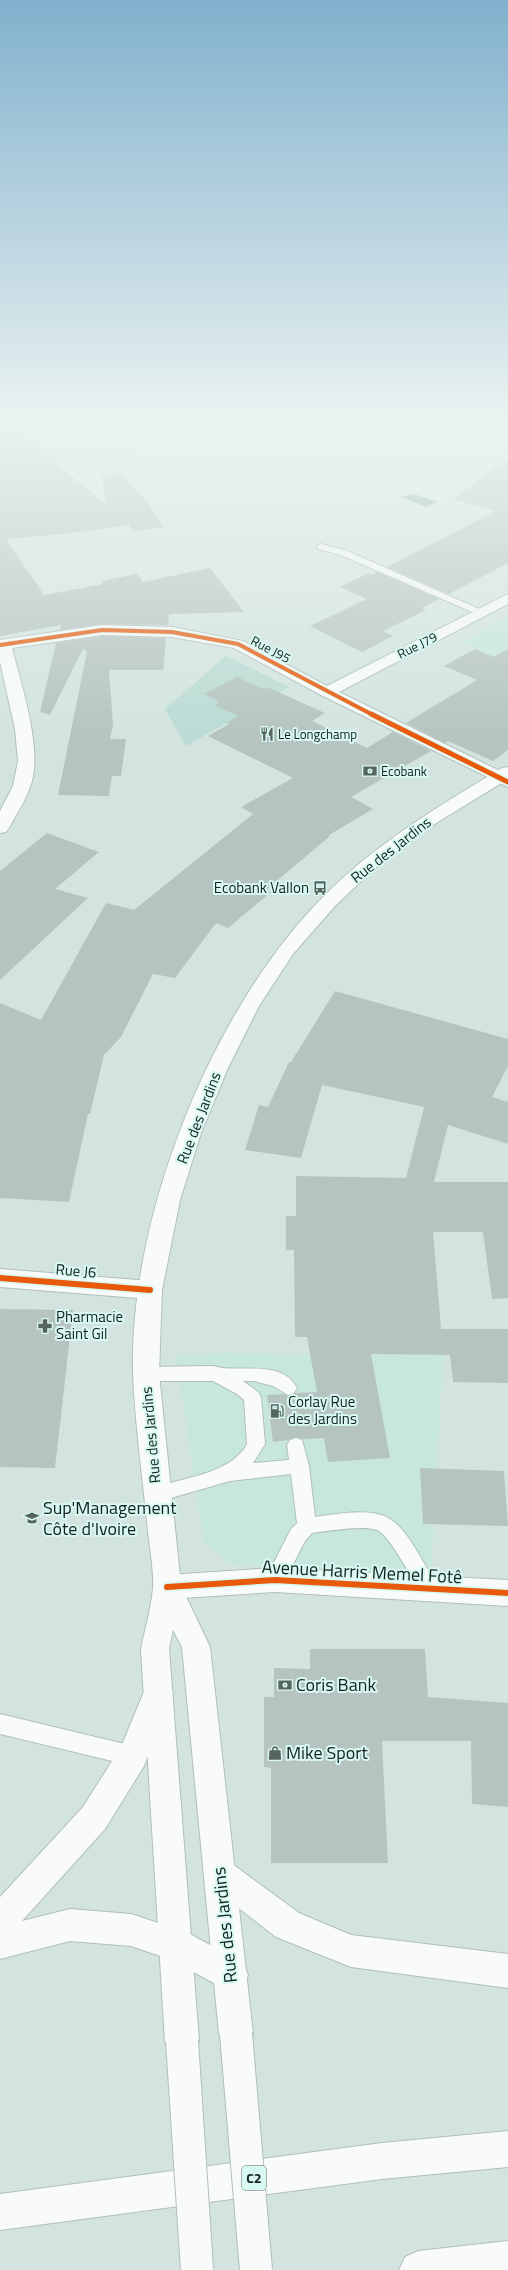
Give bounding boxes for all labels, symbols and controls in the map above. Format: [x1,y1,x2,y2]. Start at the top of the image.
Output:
street label: Rue J79 [393,626,441,664]
street label: Rue J95 [247,630,295,668]
place label: Le Longchamp [278,724,357,744]
restaurant icon: Le Longchamp [259,726,275,742]
place label: Ecobank [381,761,427,781]
bank icon: Ecobank [362,763,378,779]
street label: Rue des Jardins [345,811,436,889]
place label: Ecobank Vallon [214,876,309,899]
bus stop icon: Ecobank Vallon [312,880,328,896]
street label: Rue des Jardins [170,1068,227,1167]
street label: Rue J6 [55,1257,97,1284]
place label: Pharmacie Saint Gil [56,1305,123,1345]
pharmacy icon: Pharmacie Saint Gil [37,1318,53,1334]
street label: Rue des Jardins [135,1386,166,1484]
place label: Corlay Rue des Jardins [288,1390,357,1430]
fuel station icon: Corlay Rue des Jardins [269,1403,285,1419]
place label: Sup'Management Côte d'Ivoire [43,1494,177,1542]
school or university icon: Sup'Management Côte d'Ivoire [24,1510,40,1526]
street label: Avenue Harris Memel Fotê [261,1553,463,1590]
place label: Coris Bank [296,1671,376,1698]
bank icon: Coris Bank [277,1677,293,1693]
place label: Mike Sport [286,1739,368,1766]
shop icon: Mike Sport [267,1745,283,1761]
street label: Rue des Jardins [205,1866,244,1984]
road number: C2 [242,2166,266,2190]

